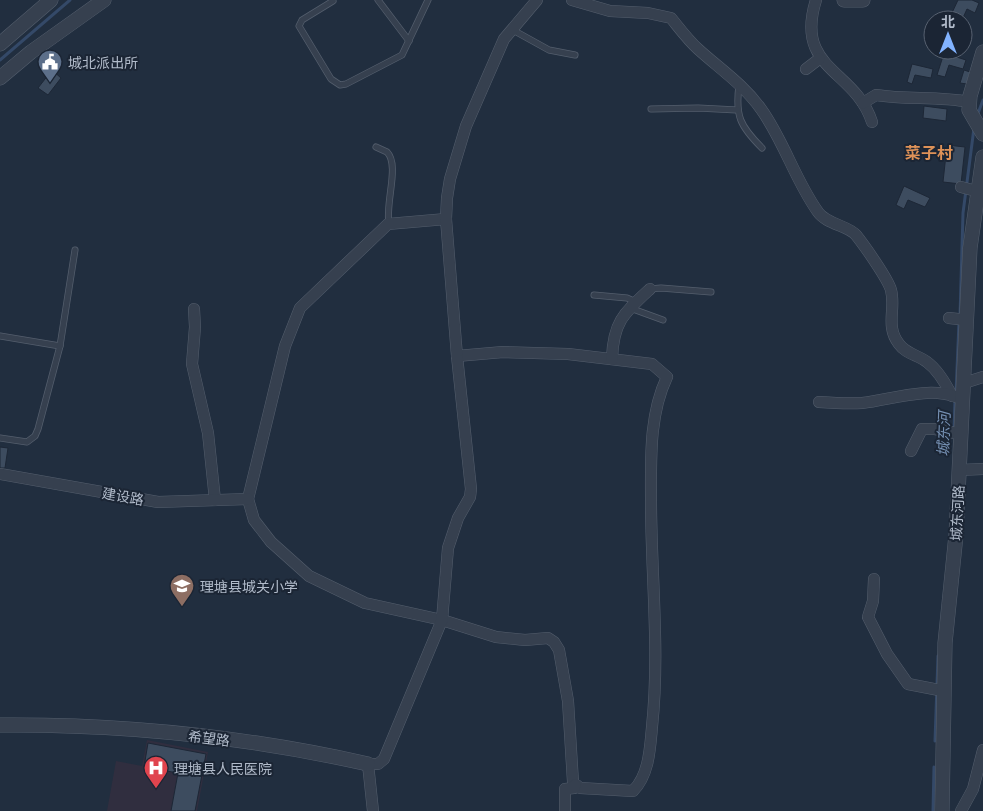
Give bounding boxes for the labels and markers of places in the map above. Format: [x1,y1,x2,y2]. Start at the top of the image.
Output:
public building icon: 城北派出所 [37,49,63,83]
place label: 城北派出所 [68,54,138,71]
school or university icon: 理塘县城关小学 [169,573,195,607]
place label: 理塘县城关小学 [200,578,298,595]
hospital icon: 理塘县人民医院 [143,755,169,789]
place label: 理塘县人民医院 [174,760,272,777]

